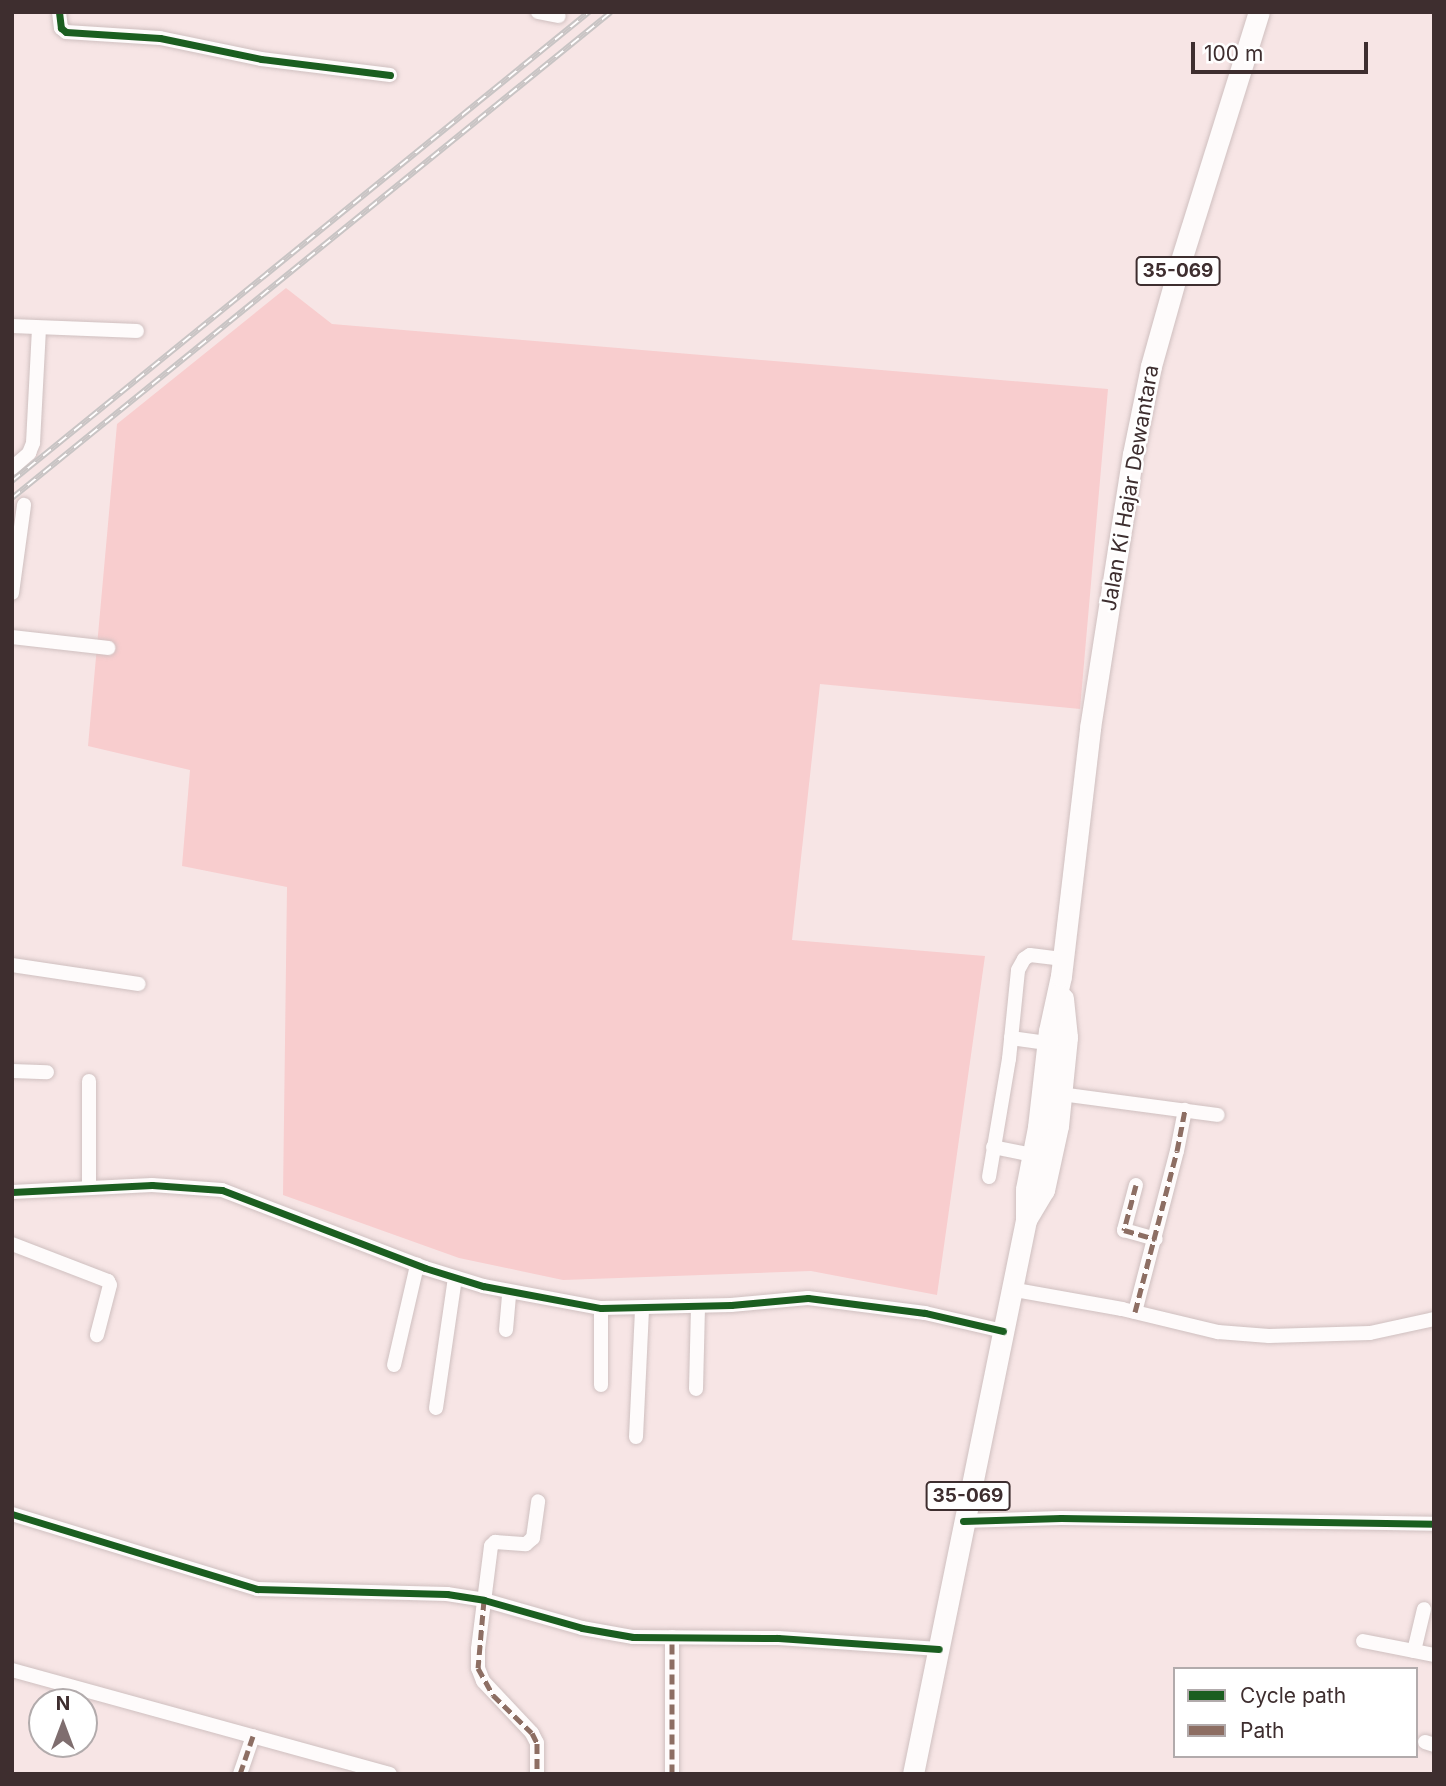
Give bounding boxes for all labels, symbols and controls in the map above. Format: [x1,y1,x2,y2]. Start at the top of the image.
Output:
scale bar [1194,28,1371,72]
text: 100 m [1204,41,1263,66]
road number: 35-069 [1134,256,1222,286]
street label: Jalan Ki Hajar Dewantara [1096,363,1164,613]
road number: 35-069 [924,1480,1012,1512]
legend [1173,1667,1418,1758]
text: Cycle path [1240,1683,1346,1708]
north arrow [28,1688,98,1758]
text: N [56,1692,70,1715]
text: Path [1240,1718,1285,1743]

